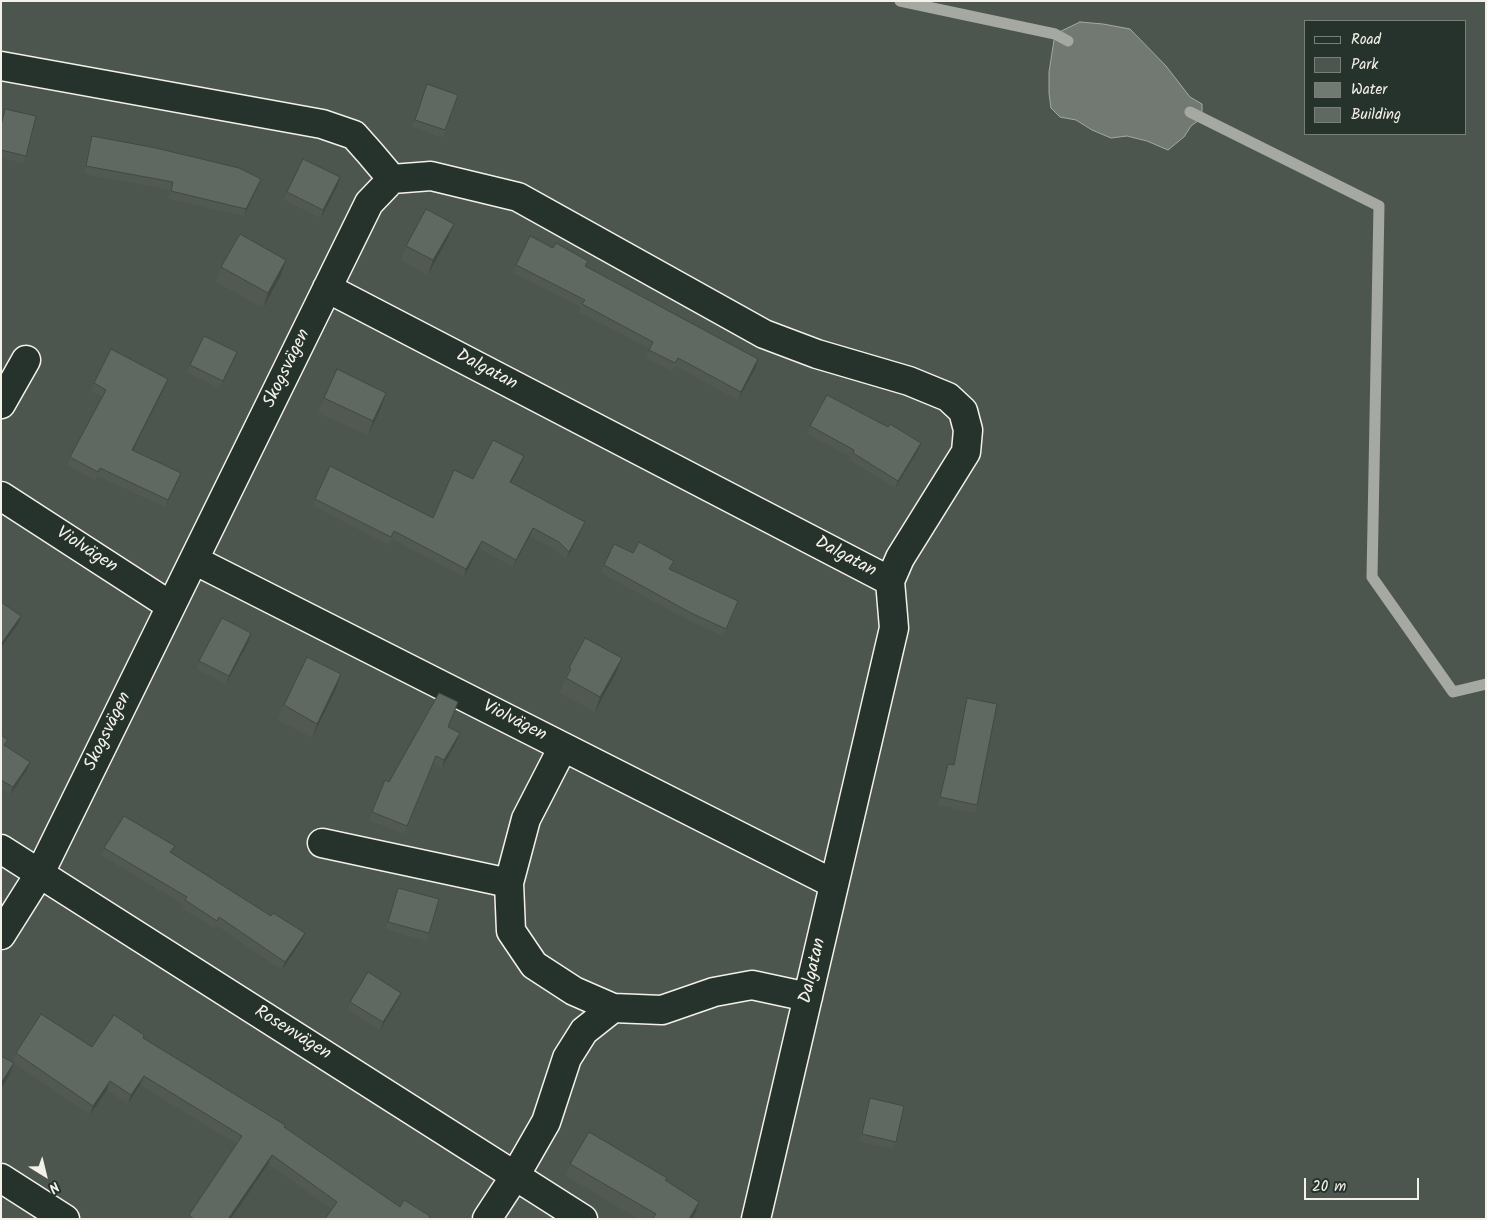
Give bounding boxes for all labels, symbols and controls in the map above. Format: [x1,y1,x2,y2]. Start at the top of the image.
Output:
legend [1304,20,1467,135]
text: Road [1351,28,1381,52]
text: Park [1351,53,1378,77]
text: Water [1351,78,1387,102]
text: Building [1351,103,1401,127]
street label: Skogsvägen [260,326,316,412]
street label: Dalgatan [452,346,520,396]
street label: Violvägen [51,523,121,579]
street label: Dalgatan [811,533,879,583]
street label: Skogsvägen [81,689,137,775]
street label: Violvägen [478,697,550,747]
street label: Dalgatan [796,936,832,1006]
street label: Rosenvägen [250,1002,334,1066]
north arrow [20,1150,70,1200]
scale bar [1307,1168,1422,1200]
text: 20 m [1312,1175,1346,1199]
text: N [44,1176,64,1199]

